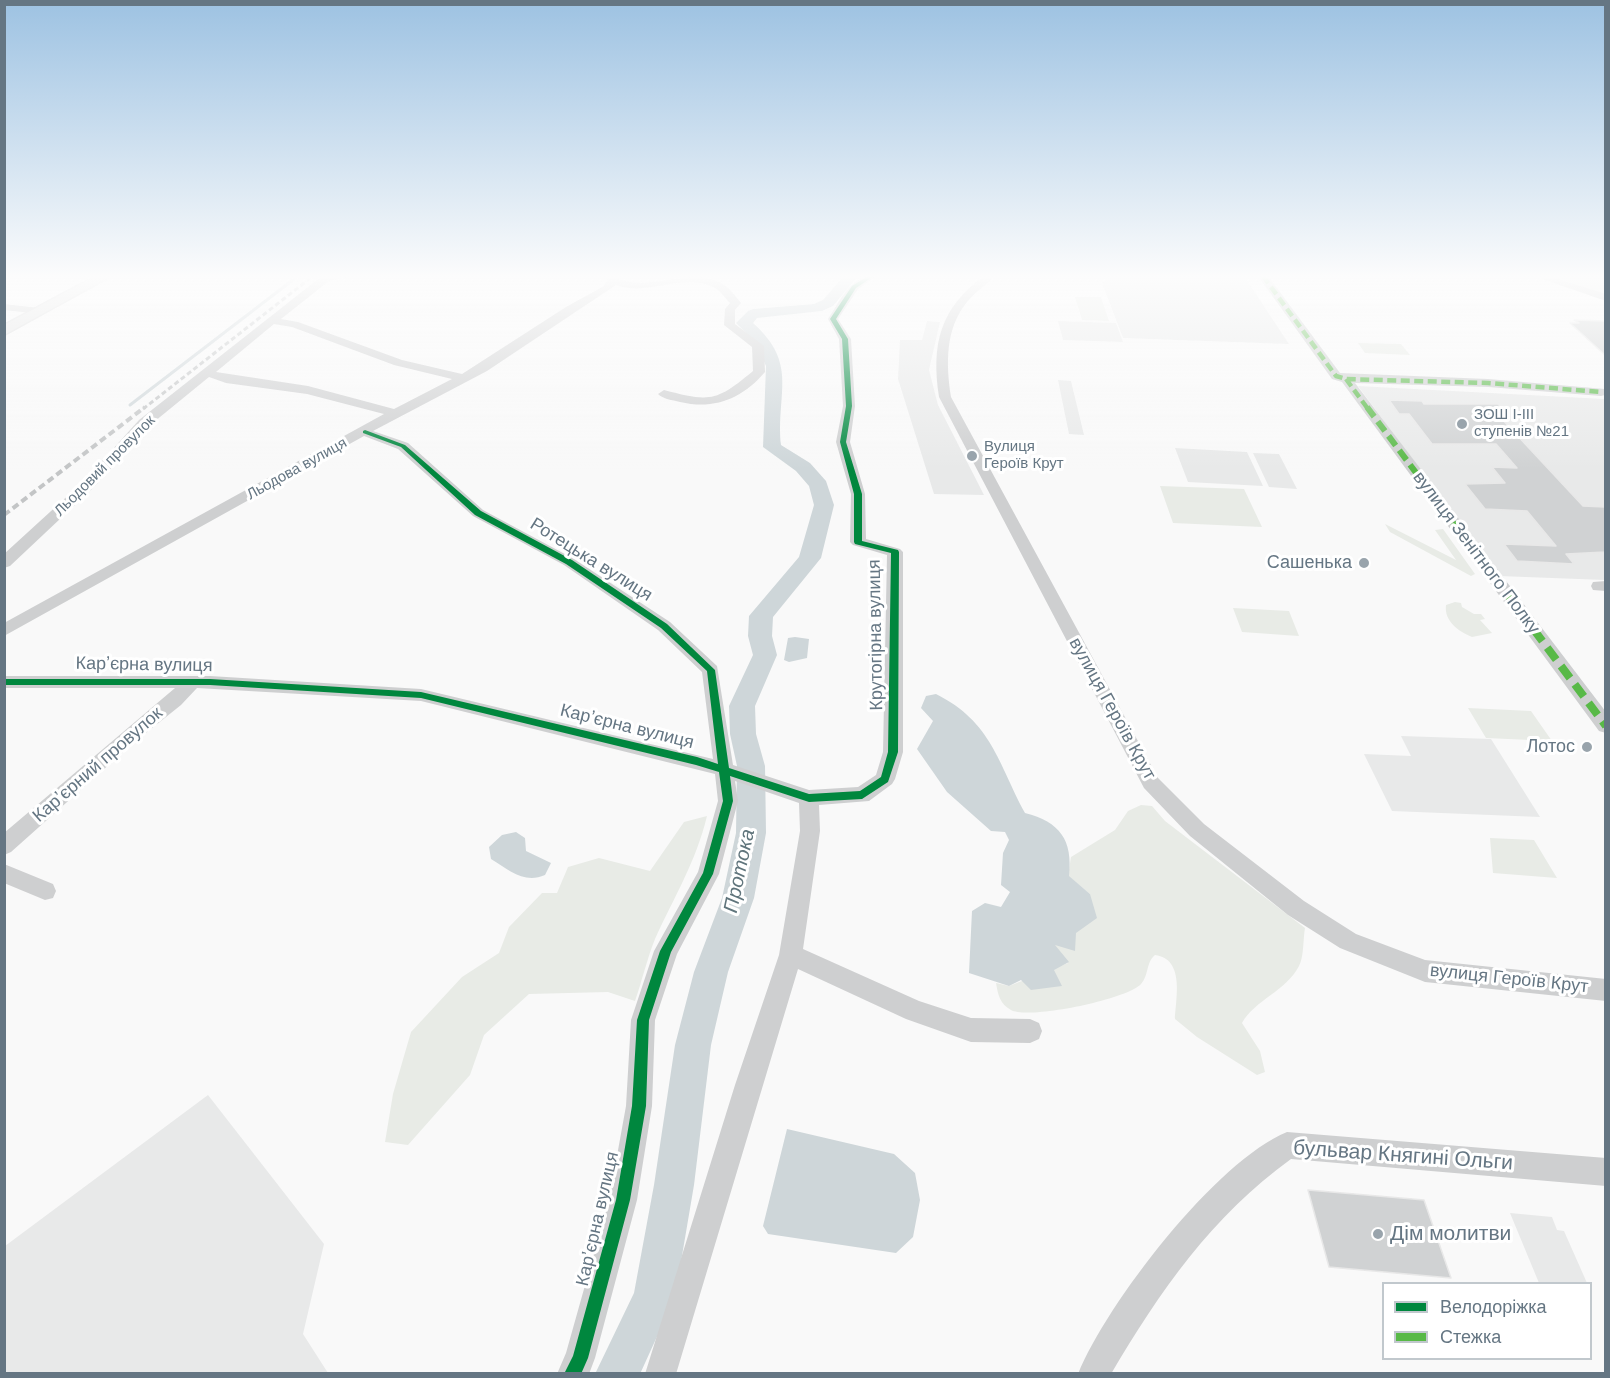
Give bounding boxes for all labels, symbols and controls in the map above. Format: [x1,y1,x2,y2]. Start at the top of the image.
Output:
place label: ЗОШ І-ІІІ ступенів №21 [1474,406,1569,441]
street label: Льодовий провулок [51,412,159,520]
marker: ЗОШ І-ІІІ ступенів №21 [1455,417,1469,431]
street label: Льодова вулиця [244,434,350,504]
place label: Вулиця Героїв Крут [984,438,1064,473]
marker: Вулиця Героїв Крут [965,449,979,463]
street label: вулиця Зенітного Полку [1408,468,1544,638]
street label: Ротецька вулиця [526,514,656,606]
place label: Сашенька [1267,552,1352,574]
marker: Сашенька [1357,556,1371,570]
street label: Крутогірна вулиця [864,559,888,711]
street label: вулиця Героїв Крут [1064,634,1160,784]
street label: Карʼєрна вулиця [75,653,213,677]
street label: Карʼєрна вулиця [558,700,696,754]
street label: Карʼєрний провулок [29,703,167,827]
place label: Лотос [1527,736,1575,758]
marker: Лотос [1580,740,1594,754]
water label: Протока [719,827,761,915]
street label: вулиця Героїв Крут [1429,960,1589,998]
street label: бульвар Княгині Ольги [1292,1136,1514,1176]
street label: Карʼєрна вулиця [572,1150,624,1288]
place label: Дім молитви [1390,1221,1511,1247]
marker: Дім молитви [1371,1227,1385,1241]
legend [1382,1282,1592,1360]
text: Велодоріжка [1440,1297,1547,1317]
text: Стежка [1440,1327,1501,1347]

